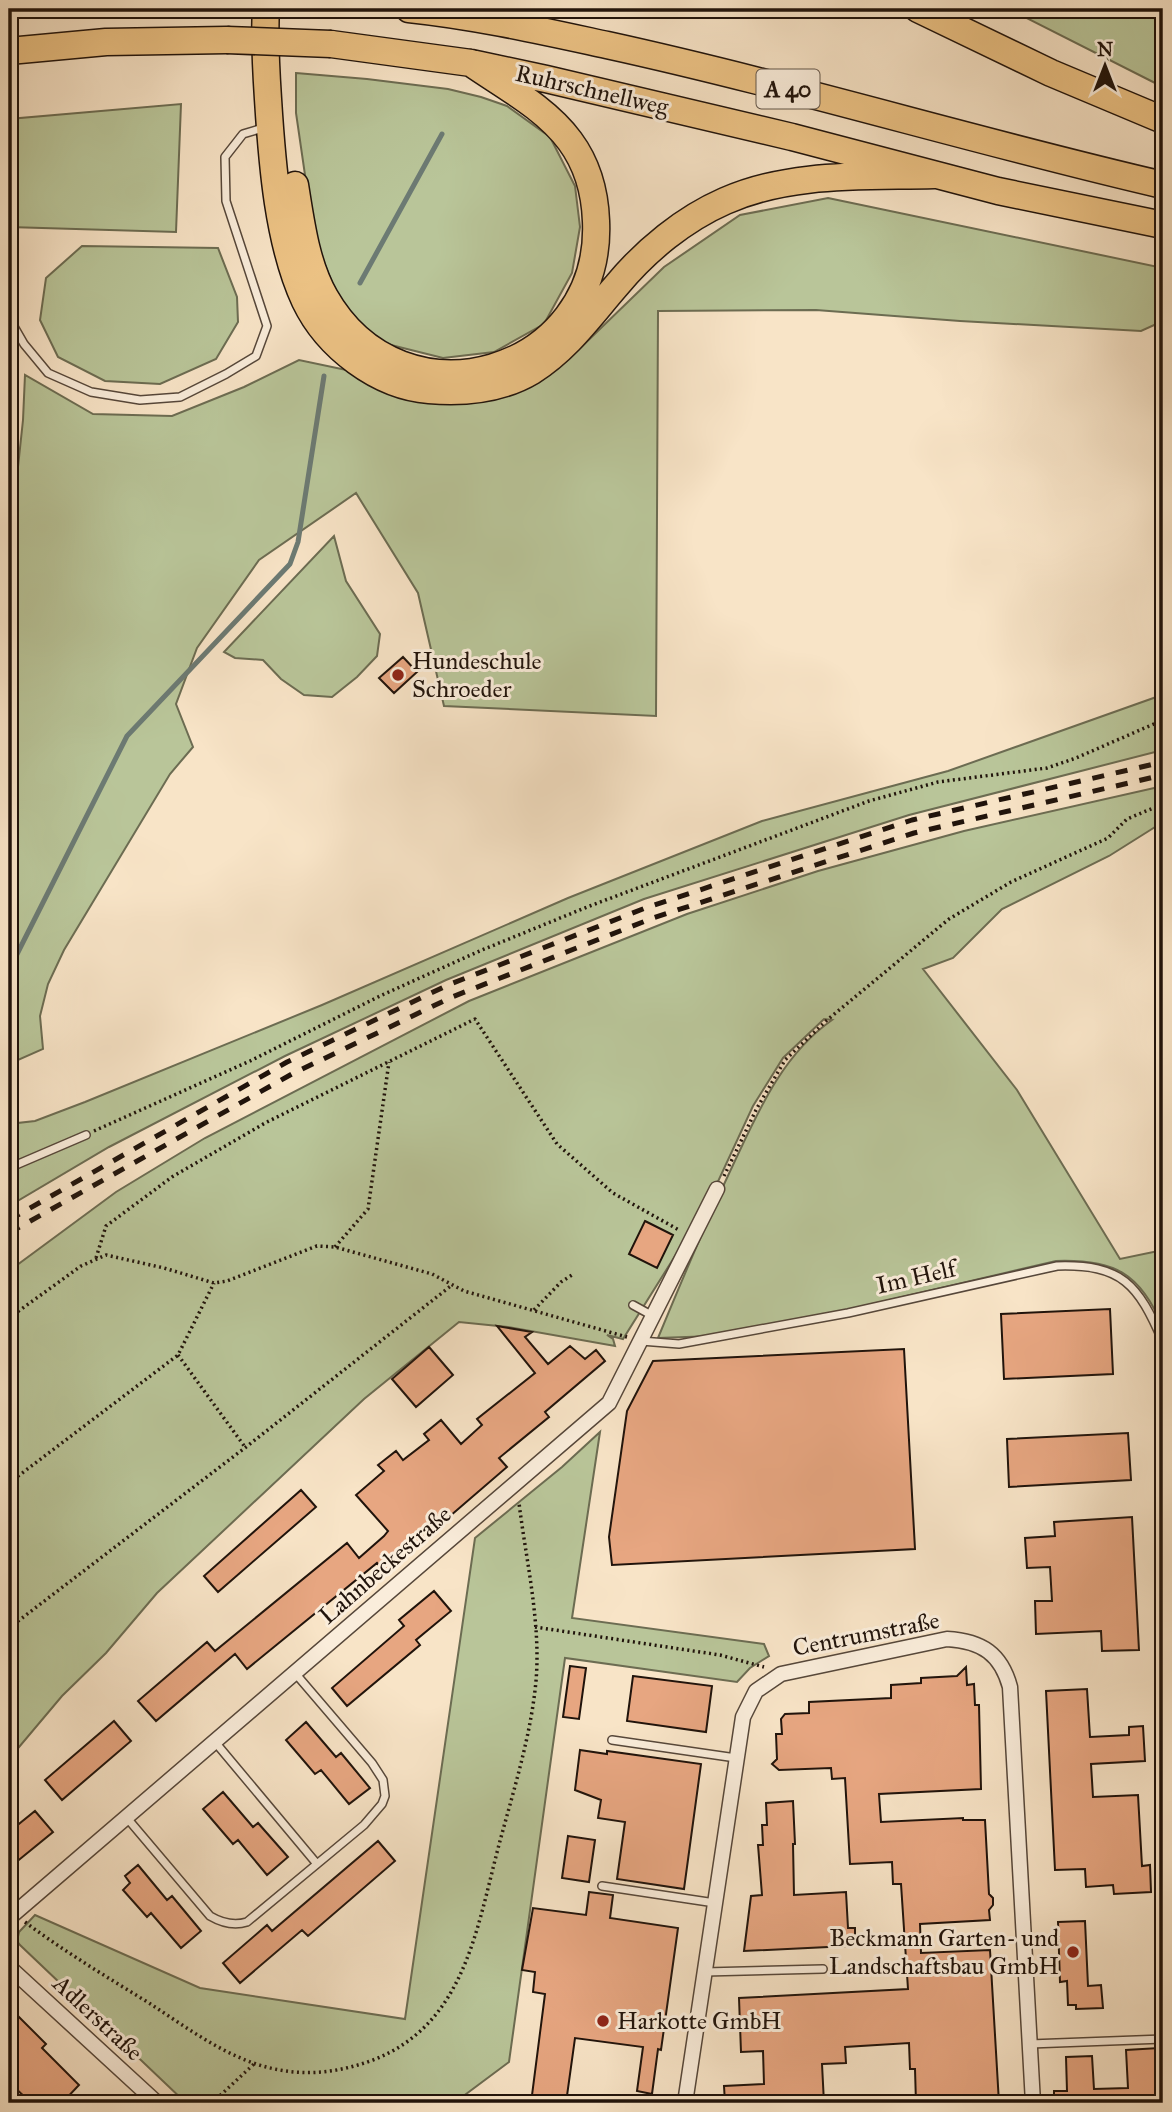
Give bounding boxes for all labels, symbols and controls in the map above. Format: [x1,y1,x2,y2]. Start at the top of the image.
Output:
north arrow [1070,32,1140,102]
text: N [1097,38,1113,61]
street label: Ruhrschnellweg [512,58,672,122]
road number: A 40 [756,69,820,108]
place label: Hundeschule Schroeder [412,646,542,704]
marker: Hundeschule Schroeder [390,667,406,683]
street label: Im Helf [873,1252,963,1301]
street label: Lahnbeckestraße [313,1499,457,1631]
street label: Centrumstraße [790,1605,942,1663]
place label: Beckmann Garten- und Landschaftsbau GmbH [829,1923,1059,1981]
marker: Beckmann Garten- und Landschaftsbau GmbH [1065,1944,1081,1960]
street label: Adlerstraße [46,1968,149,2067]
place label: Harkotte GmbH [617,2006,782,2036]
marker: Harkotte GmbH [595,2013,611,2029]

